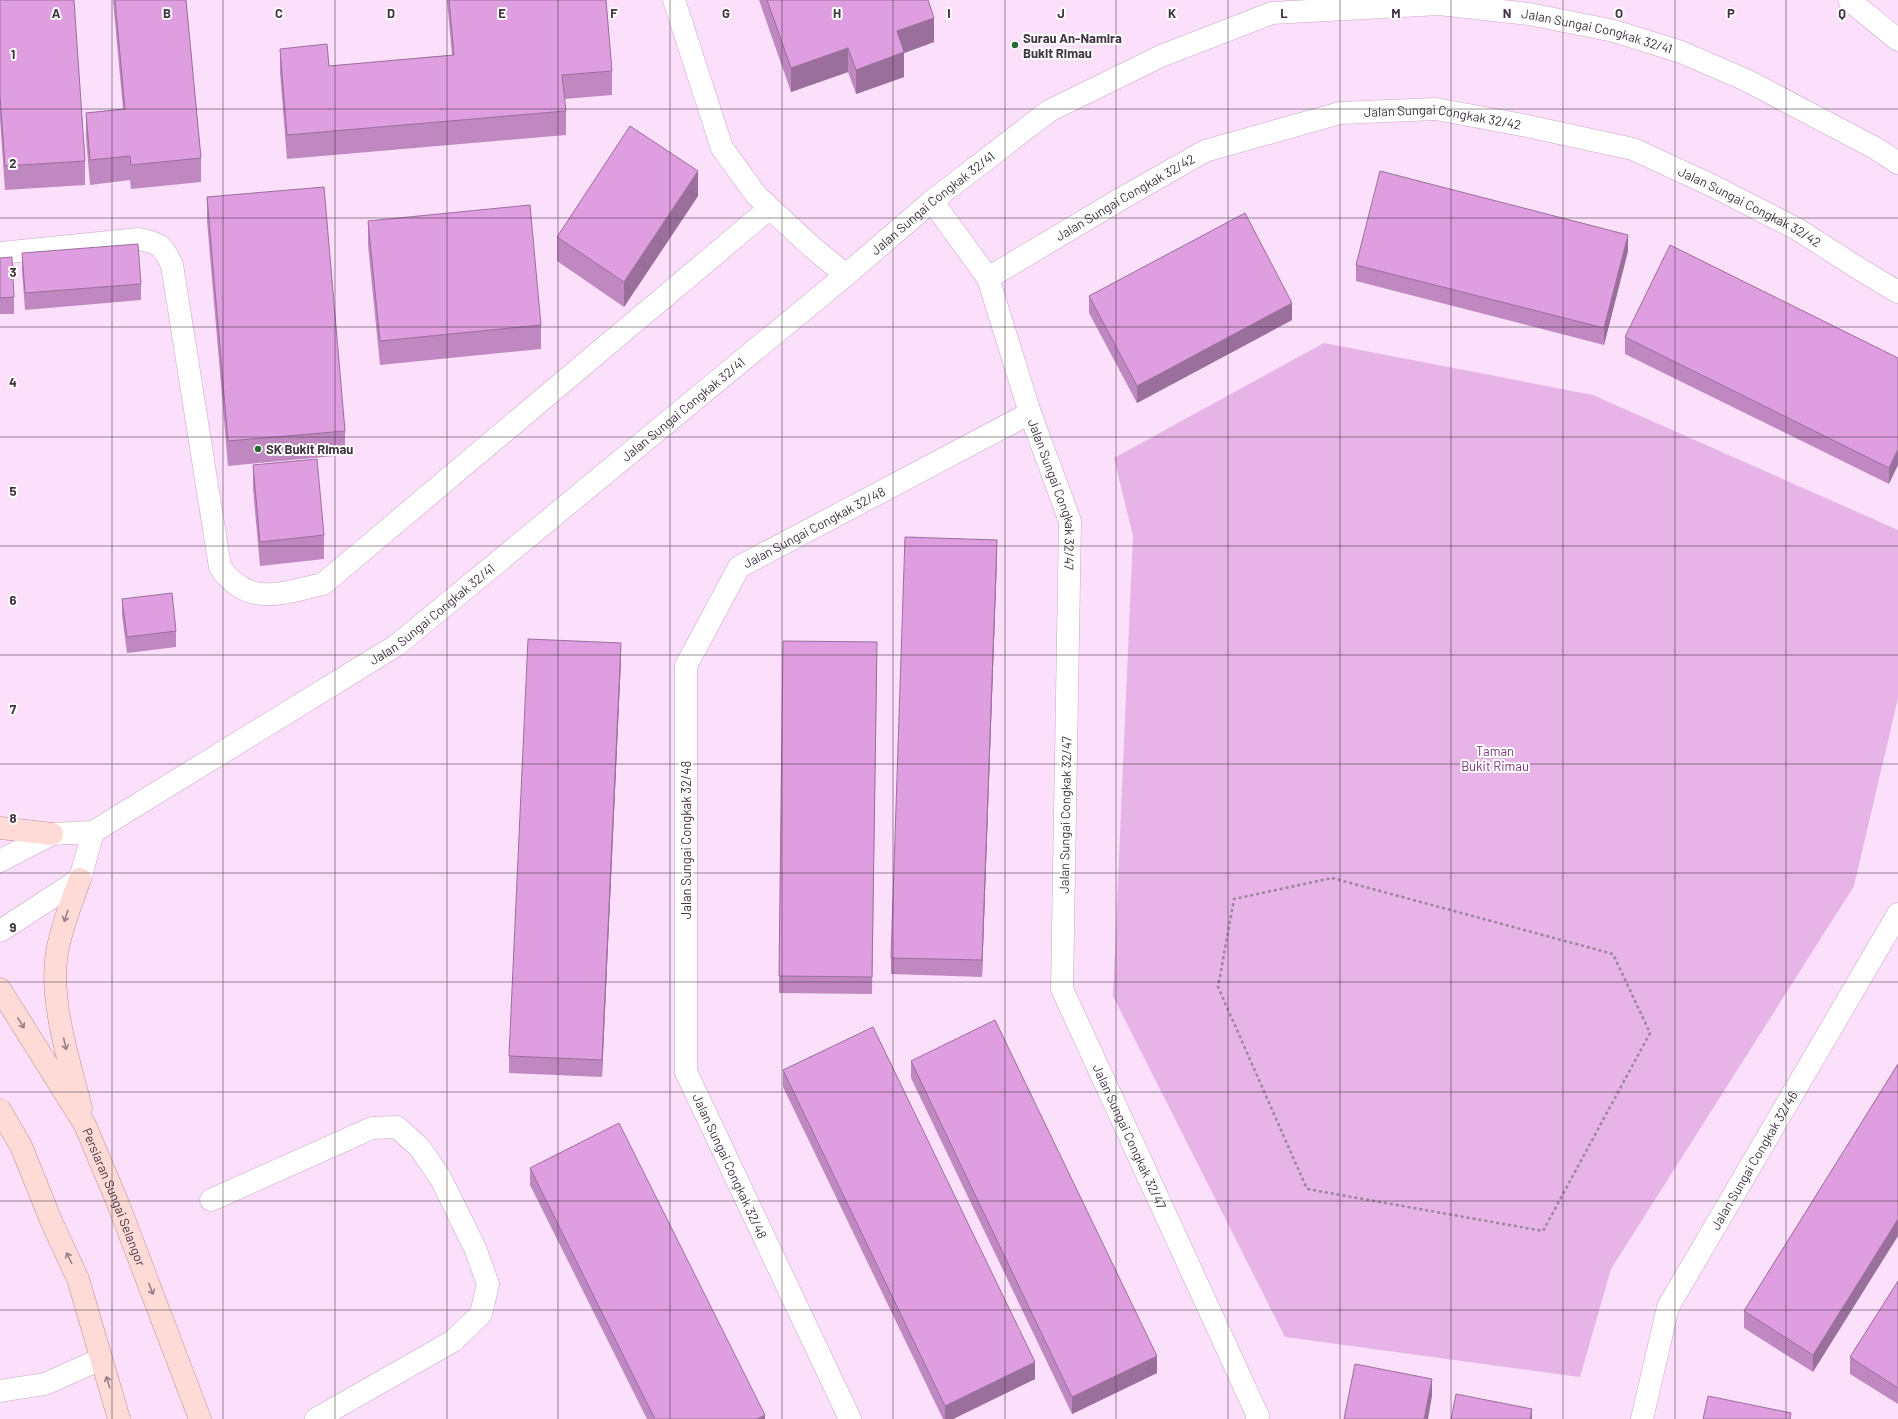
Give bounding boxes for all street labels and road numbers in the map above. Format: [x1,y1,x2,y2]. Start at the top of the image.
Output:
street label: Jalan Sungai Congkak 32/41 [1521,5,1674,57]
street label: Jalan Sungai Congkak 32/42 [1364,101,1523,133]
street label: Jalan Sungai Congkak 32/41 [867,148,998,258]
street label: Jalan Sungai Congkak 32/42 [1052,150,1198,244]
street label: Jalan Sungai Congkak 32/42 [1676,163,1824,250]
street label: Jalan Sungai Congkak 32/41 [618,354,748,465]
street label: Jalan Sungai Congkak 32/47 [1025,416,1078,570]
street label: Jalan Sungai Congkak 32/48 [740,483,888,571]
street label: Jalan Sungai Congkak 32/41 [366,560,498,668]
street label: Jalan Sungai Congkak 32/47 [1056,736,1074,894]
street label: Jalan Sungai Congkak 32/48 [678,761,694,919]
street label: Jalan Sungai Congkak 32/47 [1090,1061,1170,1211]
street label: Jalan Sungai Congkak 32/46 [1707,1088,1801,1233]
street label: Jalan Sungai Congkak 32/48 [689,1091,771,1241]
street label: Persiaran Sungai Selangor [79,1125,149,1268]

